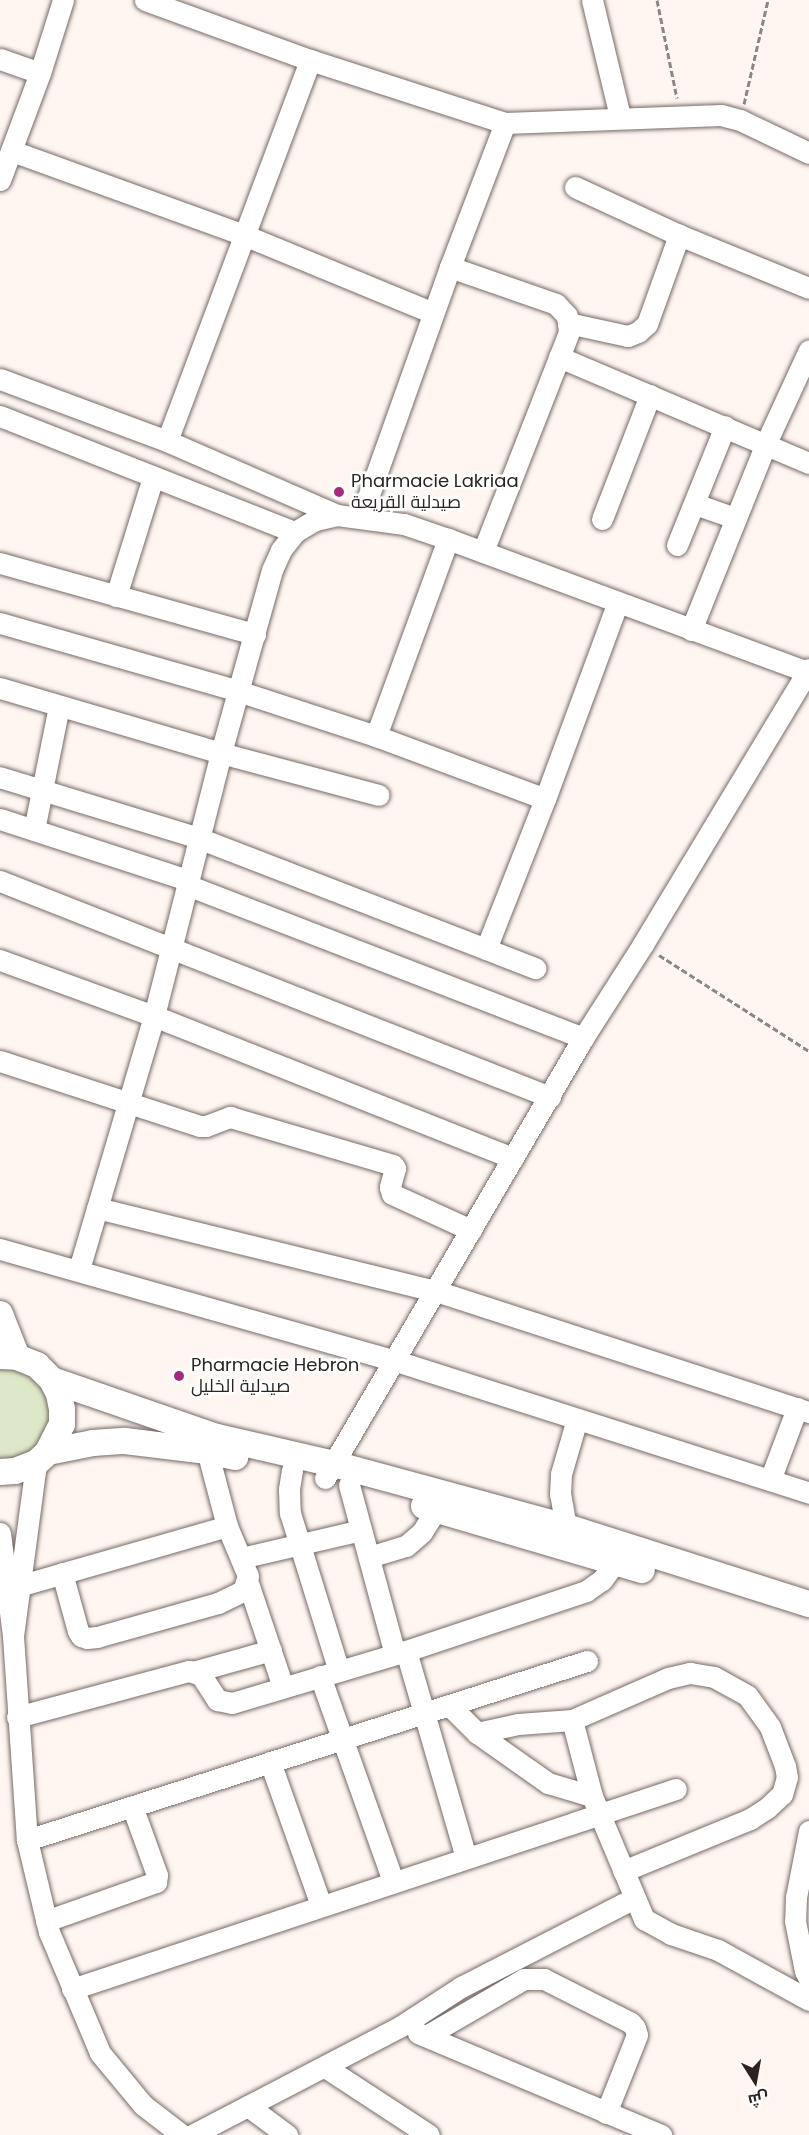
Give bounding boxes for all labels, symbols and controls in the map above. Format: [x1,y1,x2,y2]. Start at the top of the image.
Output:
place label: Pharmacie Lakriaa صيدلية القريعة [351,471,519,514]
marker: Pharmacie Lakriaa صيدلية القريعة [332,485,346,499]
place label: Pharmacie Hebron صيدلية الخليل [191,1355,359,1398]
marker: Pharmacie Hebron صيدلية الخليل [172,1369,186,1383]
north arrow [725,2051,785,2111]
text: ش [746,2086,771,2112]

